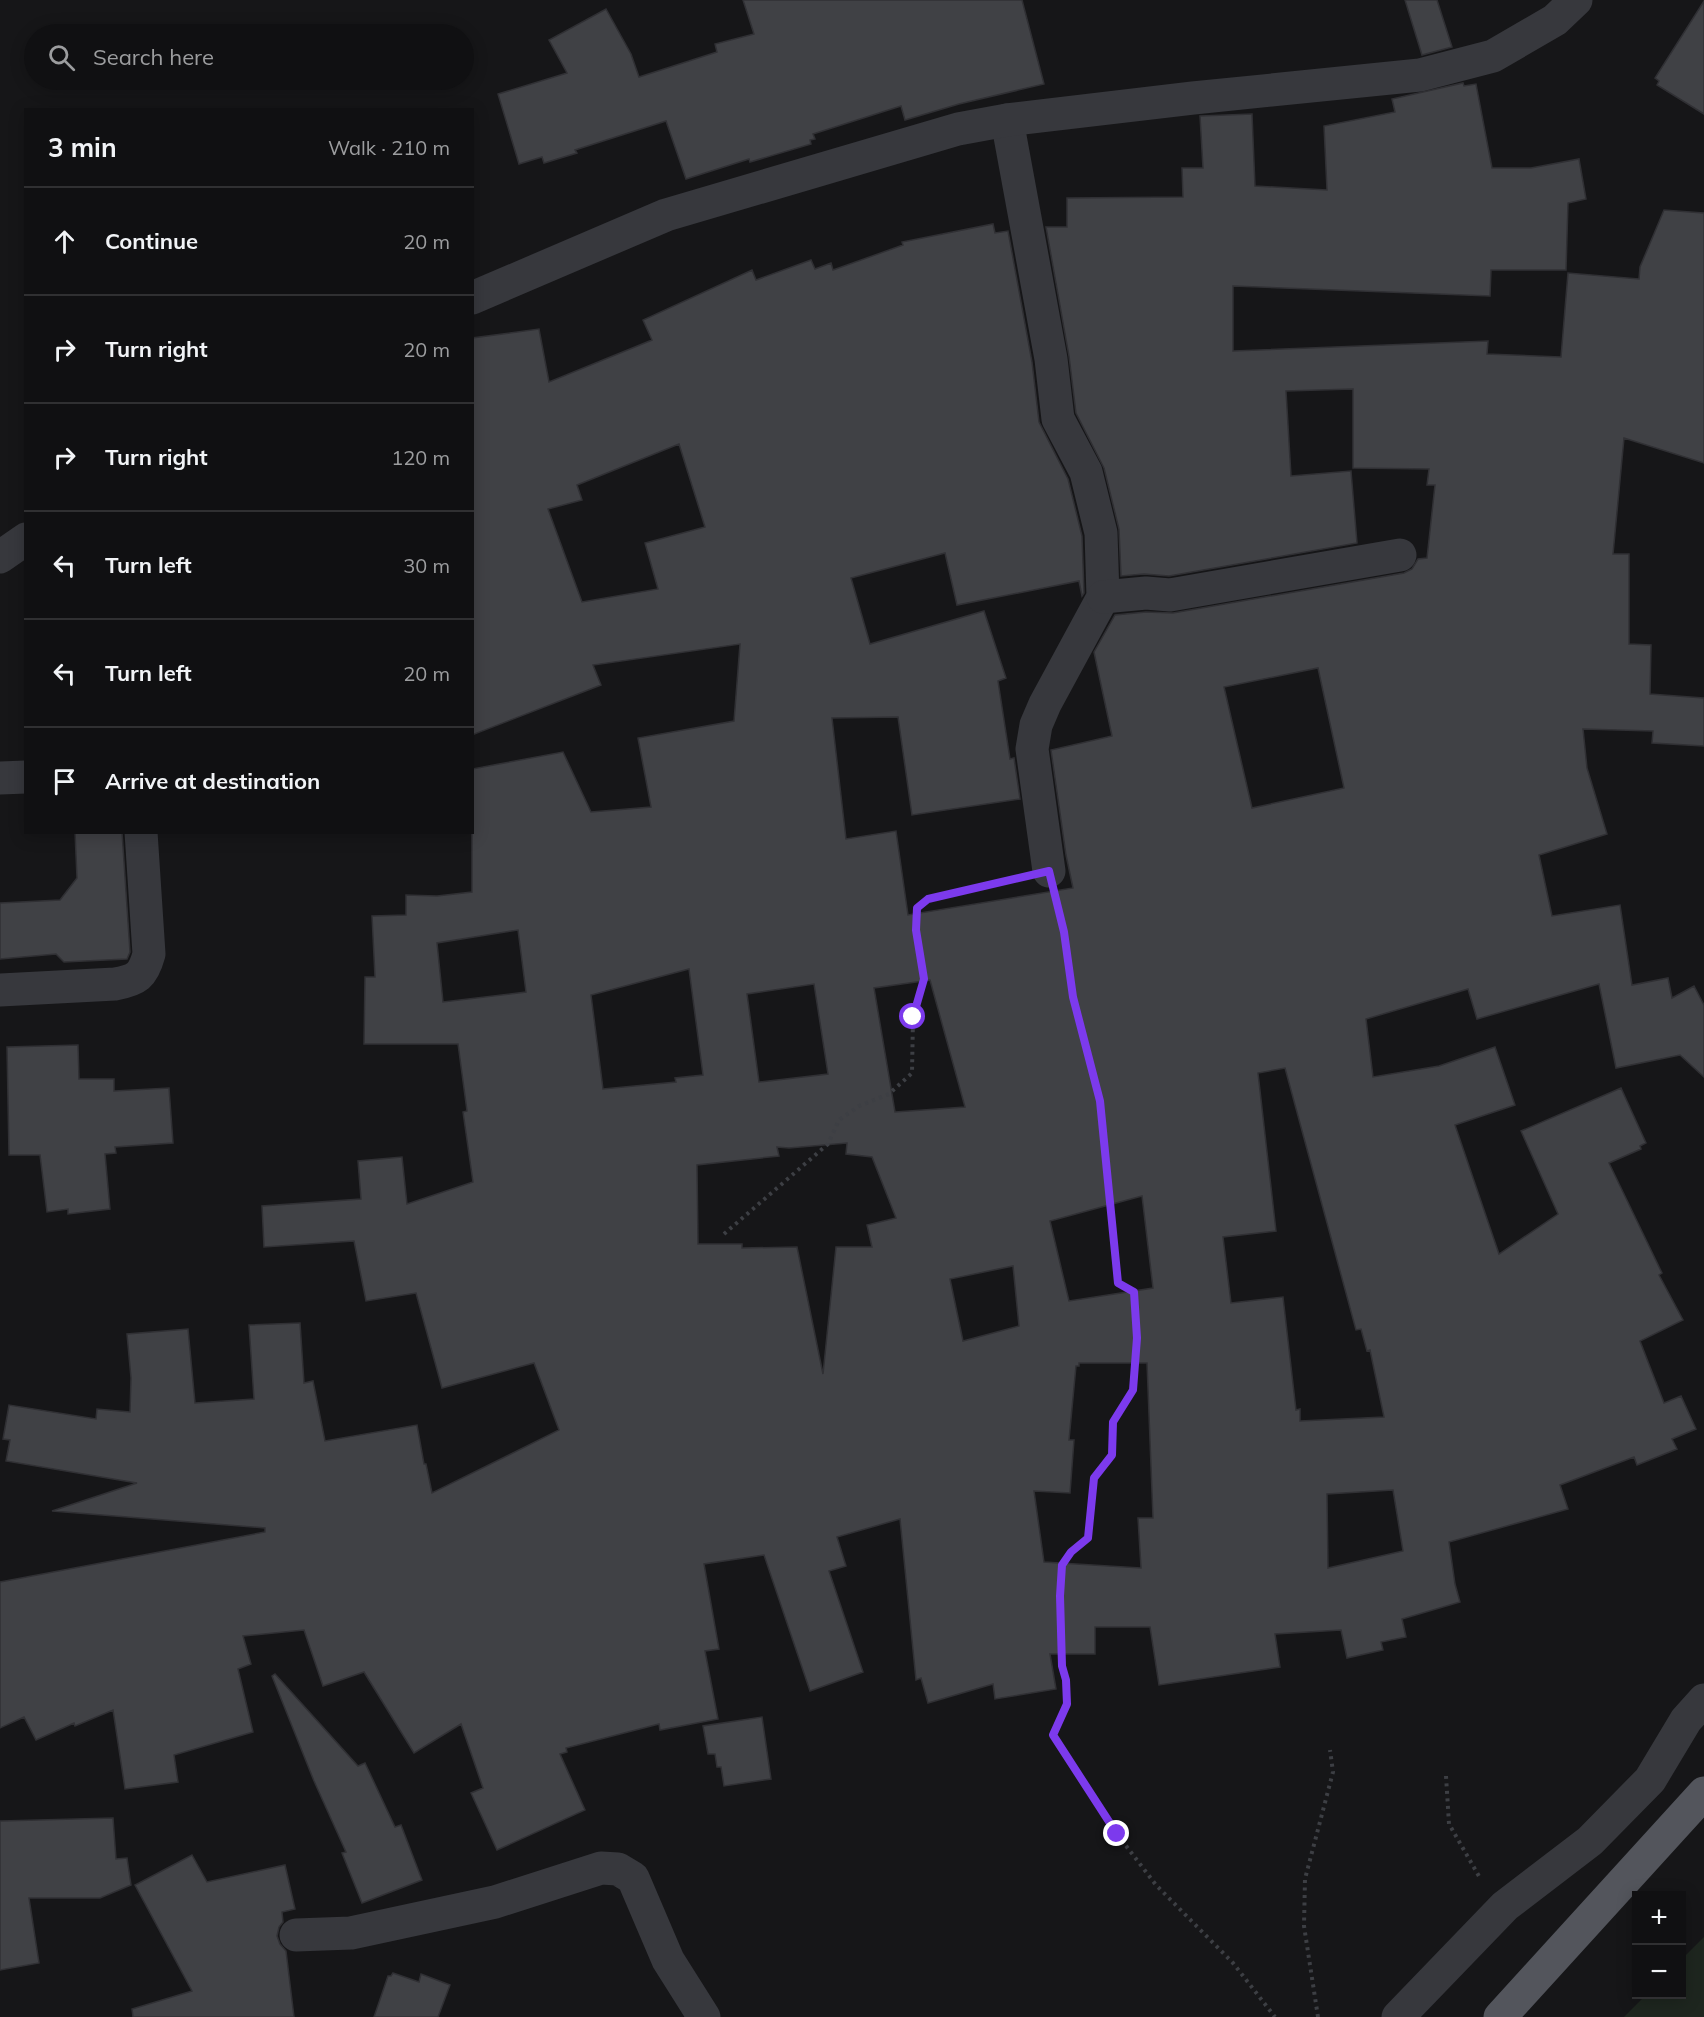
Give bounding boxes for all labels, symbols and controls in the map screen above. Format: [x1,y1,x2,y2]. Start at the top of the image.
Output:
search box [24,24,474,90]
icon: search [45,41,78,74]
text: Search here [93,43,214,71]
text: 3 min [48,131,117,164]
text: Walk · 210 m [328,135,450,160]
icon: ahead [48,225,81,258]
text: Continue [105,227,198,255]
text: 20 m [403,229,450,254]
icon: right [48,333,81,366]
text: Turn right [105,335,208,363]
text: 20 m [403,337,450,362]
icon: right [48,441,81,474]
text: Turn right [105,443,208,471]
text: 120 m [391,445,450,470]
icon: left [48,549,81,582]
text: Turn left [105,551,192,579]
text: 30 m [403,553,450,578]
icon: left [48,657,81,690]
text: Turn left [105,659,192,687]
text: 20 m [403,661,450,686]
icon: arrive [48,765,81,798]
text: Arrive at destination [105,767,320,795]
route start [899,1003,925,1029]
route end [1103,1820,1129,1846]
map controls [1632,1891,1686,1999]
button: + [1632,1891,1686,1945]
button: − [1632,1945,1686,1999]

